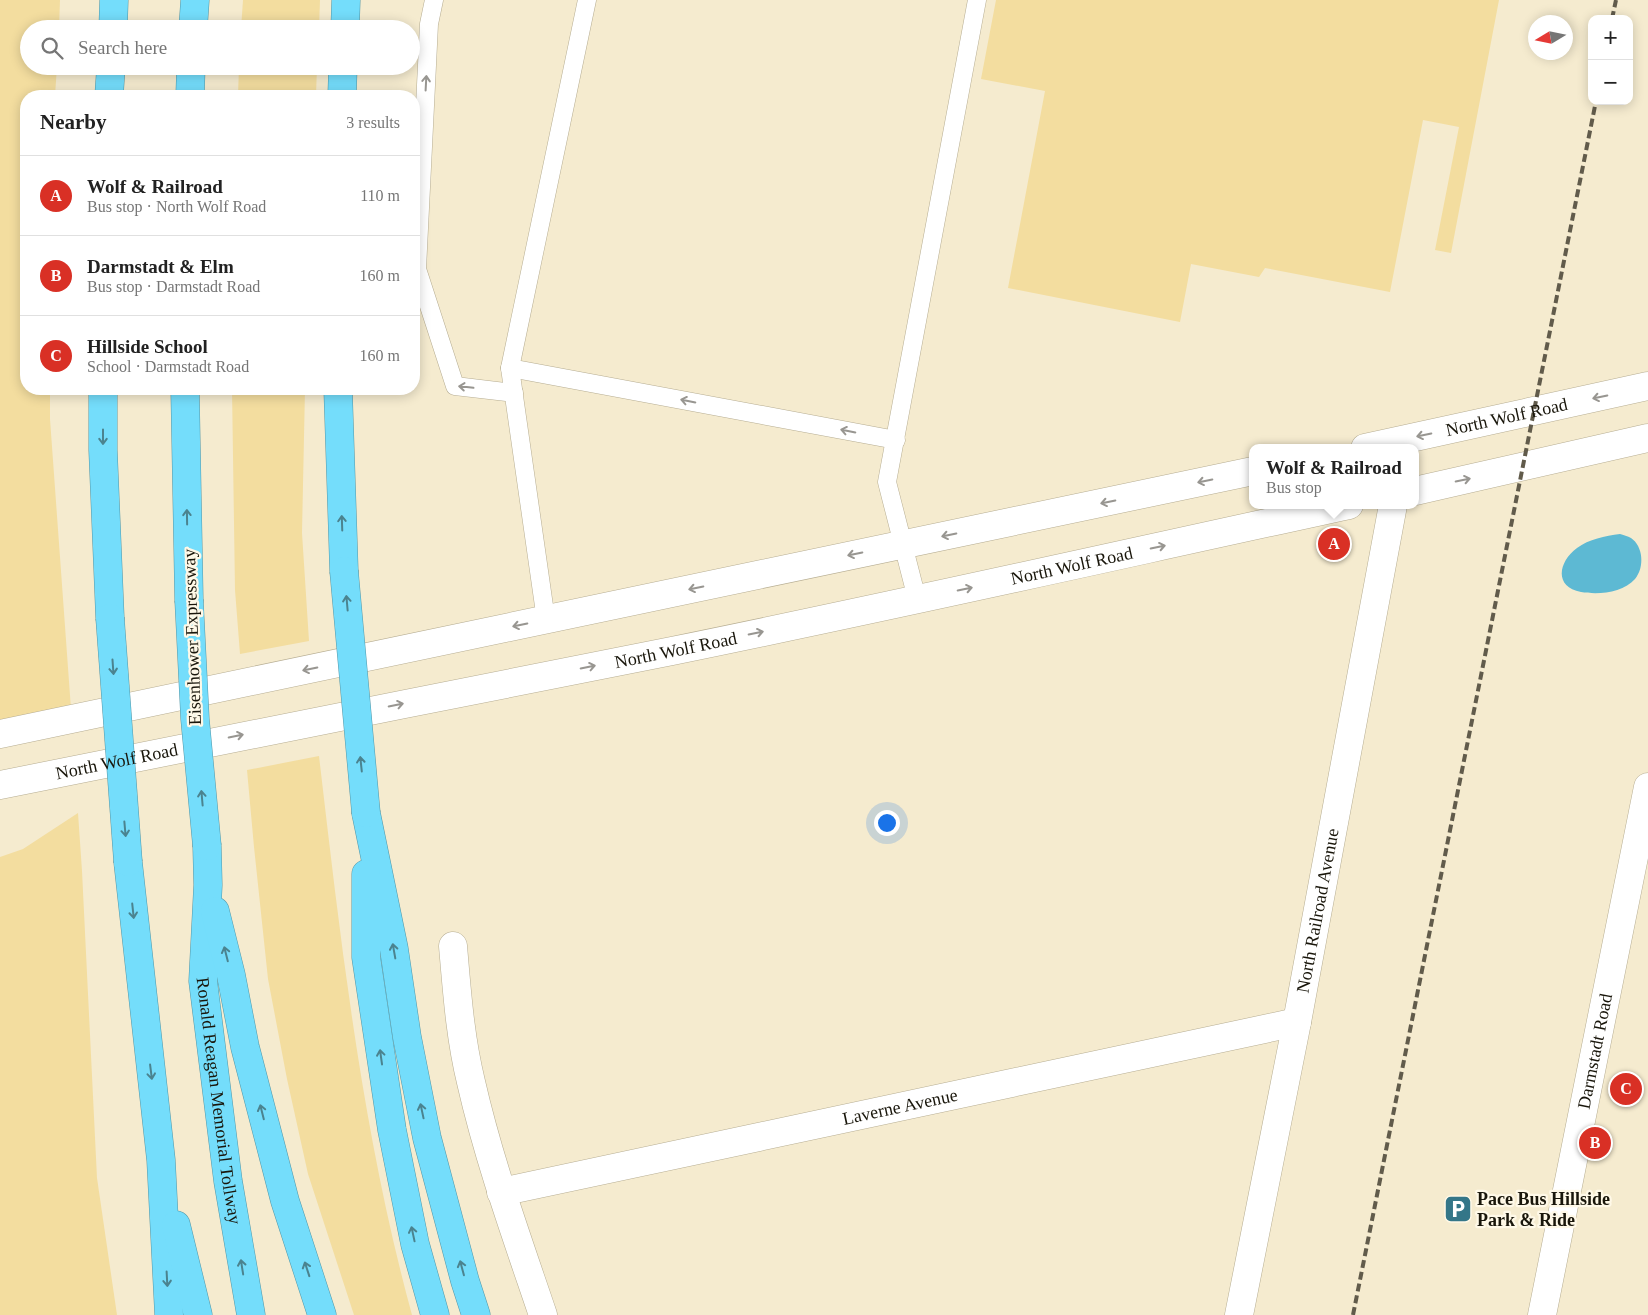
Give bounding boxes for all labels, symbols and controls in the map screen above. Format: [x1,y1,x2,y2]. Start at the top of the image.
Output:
north arrow [1528,15,1573,60]
map controls [1588,15,1633,105]
button: + [1588,15,1633,60]
search box [20,20,420,75]
icon: search [38,34,66,62]
text: Search here [78,37,167,58]
button: − [1588,60,1633,105]
one-way arrow [422,75,431,91]
text: Nearby [40,110,107,134]
text: 3 results [346,114,400,131]
text: Wolf & Railroad [87,176,223,197]
text: A [50,187,62,204]
text: 110 m [360,187,400,204]
text: Bus stop · North Wolf Road [87,198,266,215]
text: Darmstadt & Elm [87,256,234,277]
text: B [51,267,61,284]
text: 160 m [360,267,400,284]
text: Bus stop · Darmstadt Road [87,278,260,295]
text: Hillside School [87,336,208,357]
text: C [50,347,62,364]
text: 160 m [360,347,400,364]
text: School · Darmstadt Road [87,358,249,375]
one-way arrow [458,382,474,392]
one-way arrow [1593,393,1609,402]
street label: North Wolf Road [1444,394,1569,440]
one-way arrow [680,395,696,405]
one-way arrow [840,425,856,435]
one-way arrow [98,429,108,445]
one-way arrow [1417,431,1433,440]
popup [1249,444,1419,509]
text: Wolf & Railroad [1266,457,1402,478]
one-way arrow [1454,475,1470,484]
one-way arrow [1197,477,1213,487]
text: Bus stop [1266,479,1322,496]
one-way arrow [1101,497,1117,507]
one-way arrow [182,509,192,526]
one-way arrow [338,515,347,531]
pin: A [1318,525,1350,563]
one-way arrow [941,531,957,540]
one-way arrow [1149,542,1165,551]
street label: North Wolf Road [1009,543,1135,589]
street label: Eisenhower Expressway [179,548,205,726]
one-way arrow [848,550,864,560]
one-way arrow [689,584,705,593]
one-way arrow [956,584,972,593]
one-way arrow [342,595,352,611]
one-way arrow [513,621,529,630]
street label: North Wolf Road [613,628,739,672]
one-way arrow [747,628,763,637]
one-way arrow [109,658,118,674]
one-way arrow [579,662,595,672]
one-way arrow [302,665,318,674]
one-way arrow [387,700,403,709]
one-way arrow [228,731,244,741]
street label: North Wolf Road [54,739,180,783]
one-way arrow [356,757,366,773]
one-way arrow [197,790,207,806]
your location [874,810,900,836]
one-way arrow [121,820,130,836]
street label: North Railroad Avenue [1293,827,1343,994]
one-way arrow [128,902,138,918]
one-way arrow [388,943,398,959]
one-way arrow [221,947,230,963]
street label: Ronald Reagan Memorial Tollway [193,976,245,1226]
street label: Darmstadt Road [1574,992,1616,1111]
one-way arrow [376,1049,386,1065]
one-way arrow [146,1064,156,1080]
pin: C [1610,1070,1642,1108]
street label: Laverne Avenue [841,1085,959,1129]
one-way arrow [417,1103,426,1119]
one-way arrow [257,1105,266,1121]
pin: B [1579,1124,1611,1162]
place label: Pace Bus Hillside Park & Ride [1477,1189,1610,1230]
parking icon: Pace Bus Hillside Park & Ride [1443,1194,1473,1224]
one-way arrow [408,1226,418,1242]
one-way arrow [237,1259,247,1275]
one-way arrow [301,1261,311,1277]
one-way arrow [457,1261,466,1277]
one-way arrow [162,1270,171,1286]

